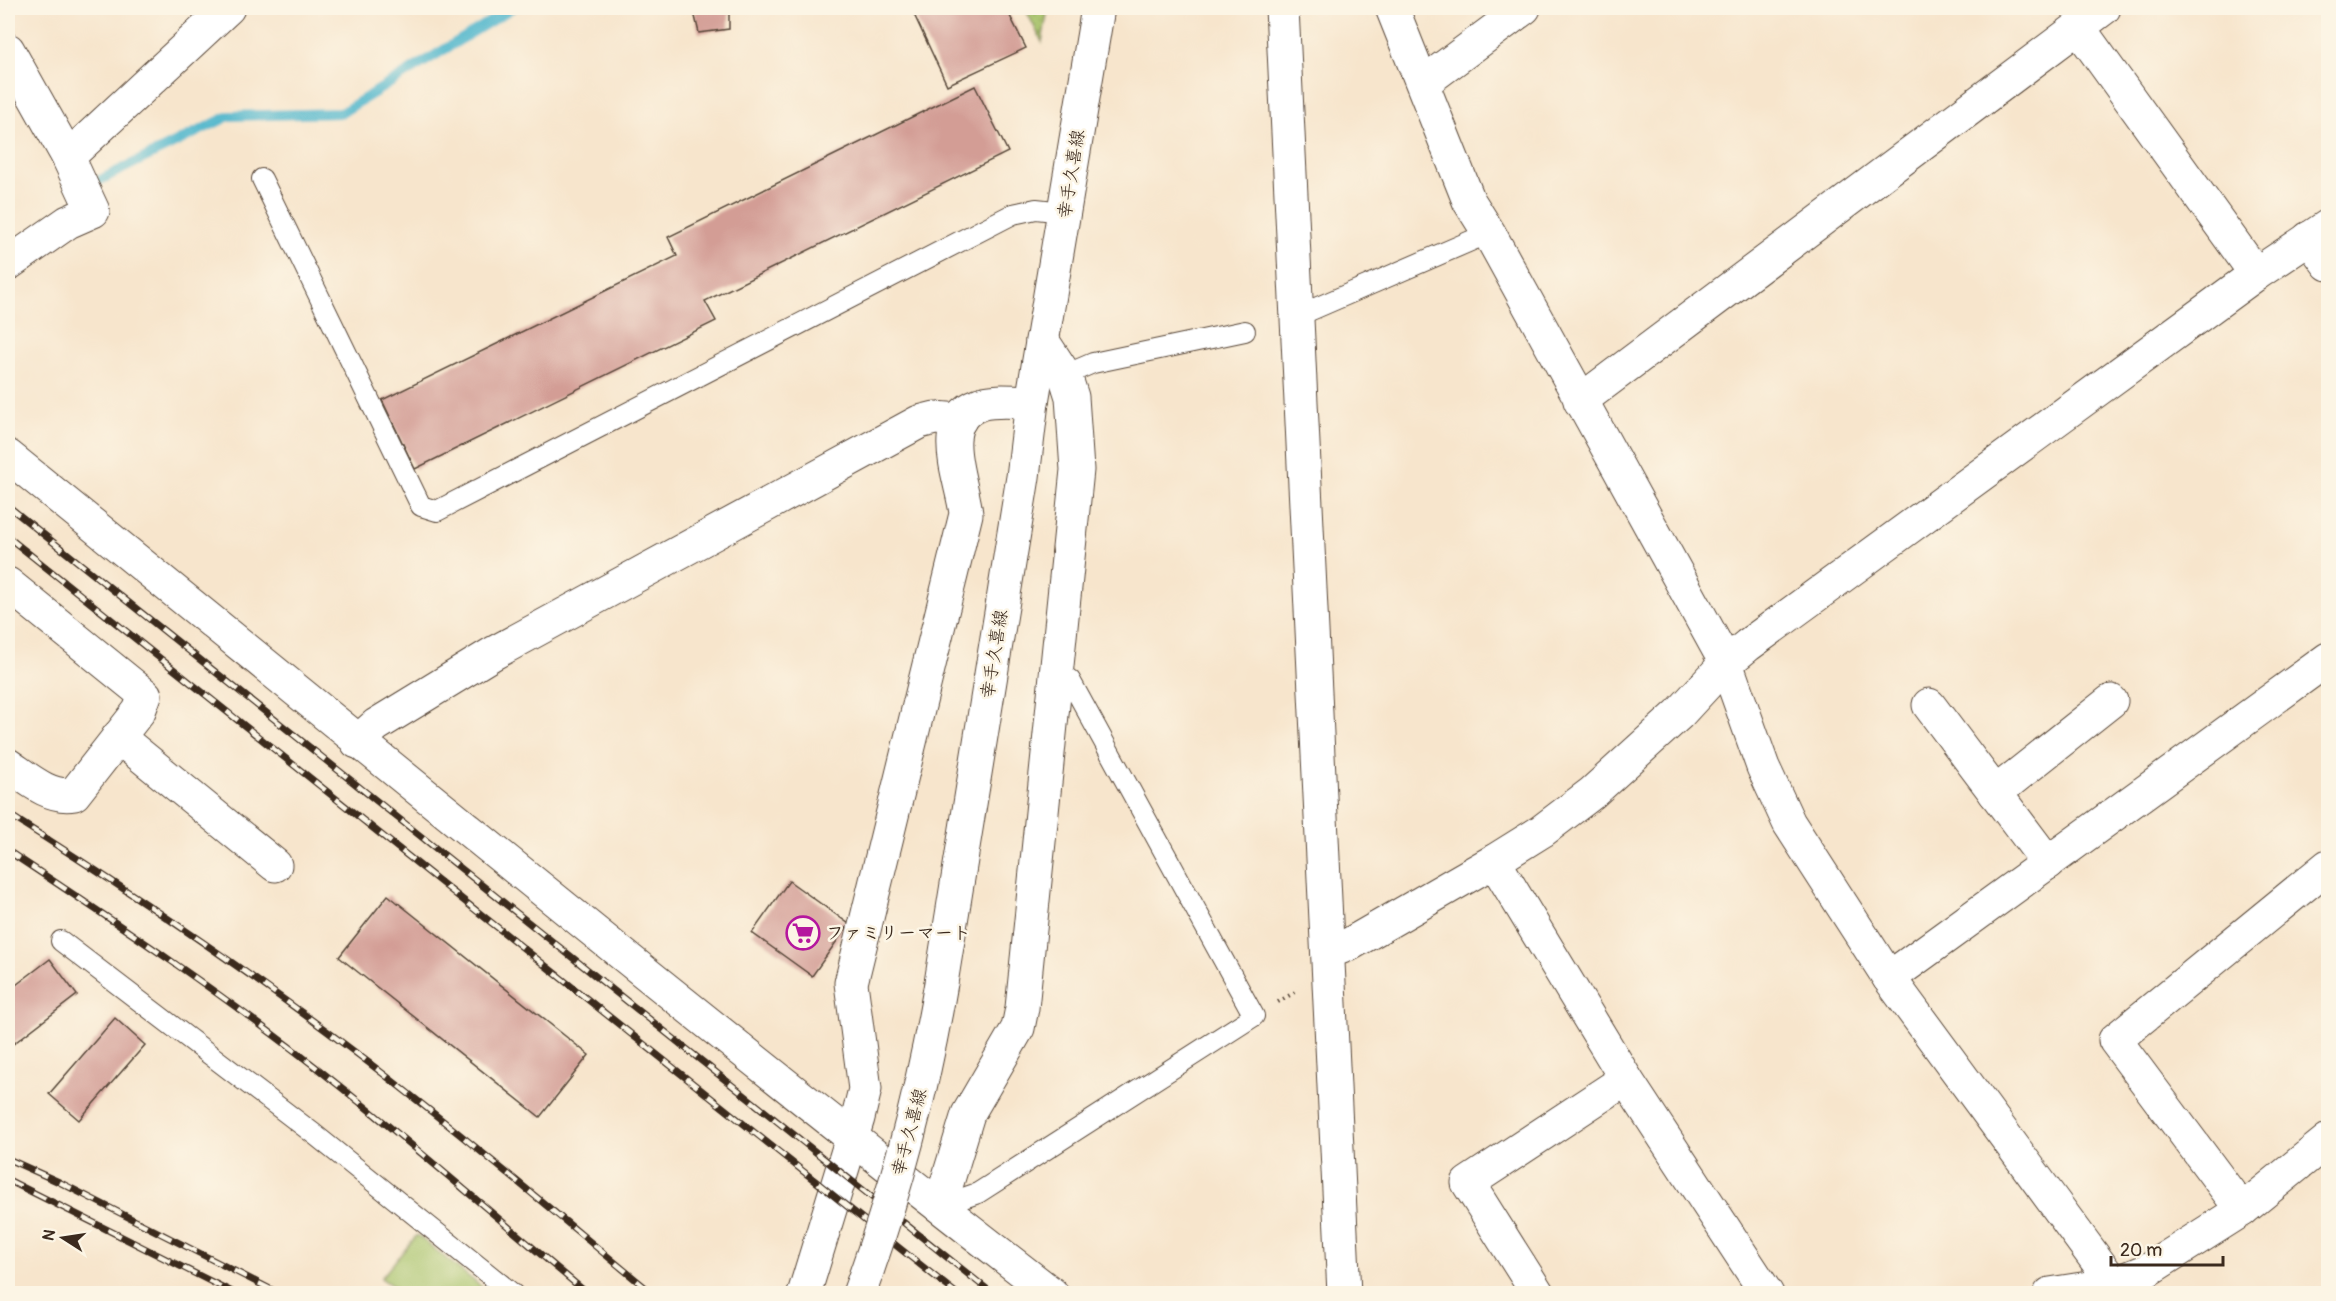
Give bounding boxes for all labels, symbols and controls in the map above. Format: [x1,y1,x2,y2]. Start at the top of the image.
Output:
street label: 幸手久喜線 [1053,128,1090,220]
street label: 幸手久喜線 [976,608,1013,700]
supermarket icon: ファミリーマート [785,915,821,951]
place label: ファミリーマート [826,922,971,945]
street label: 幸手久喜線 [887,1086,932,1179]
north arrow [33,1208,93,1268]
text: N [38,1228,60,1242]
scale bar [2111,1229,2224,1267]
text: 20 m [2120,1239,2162,1262]

